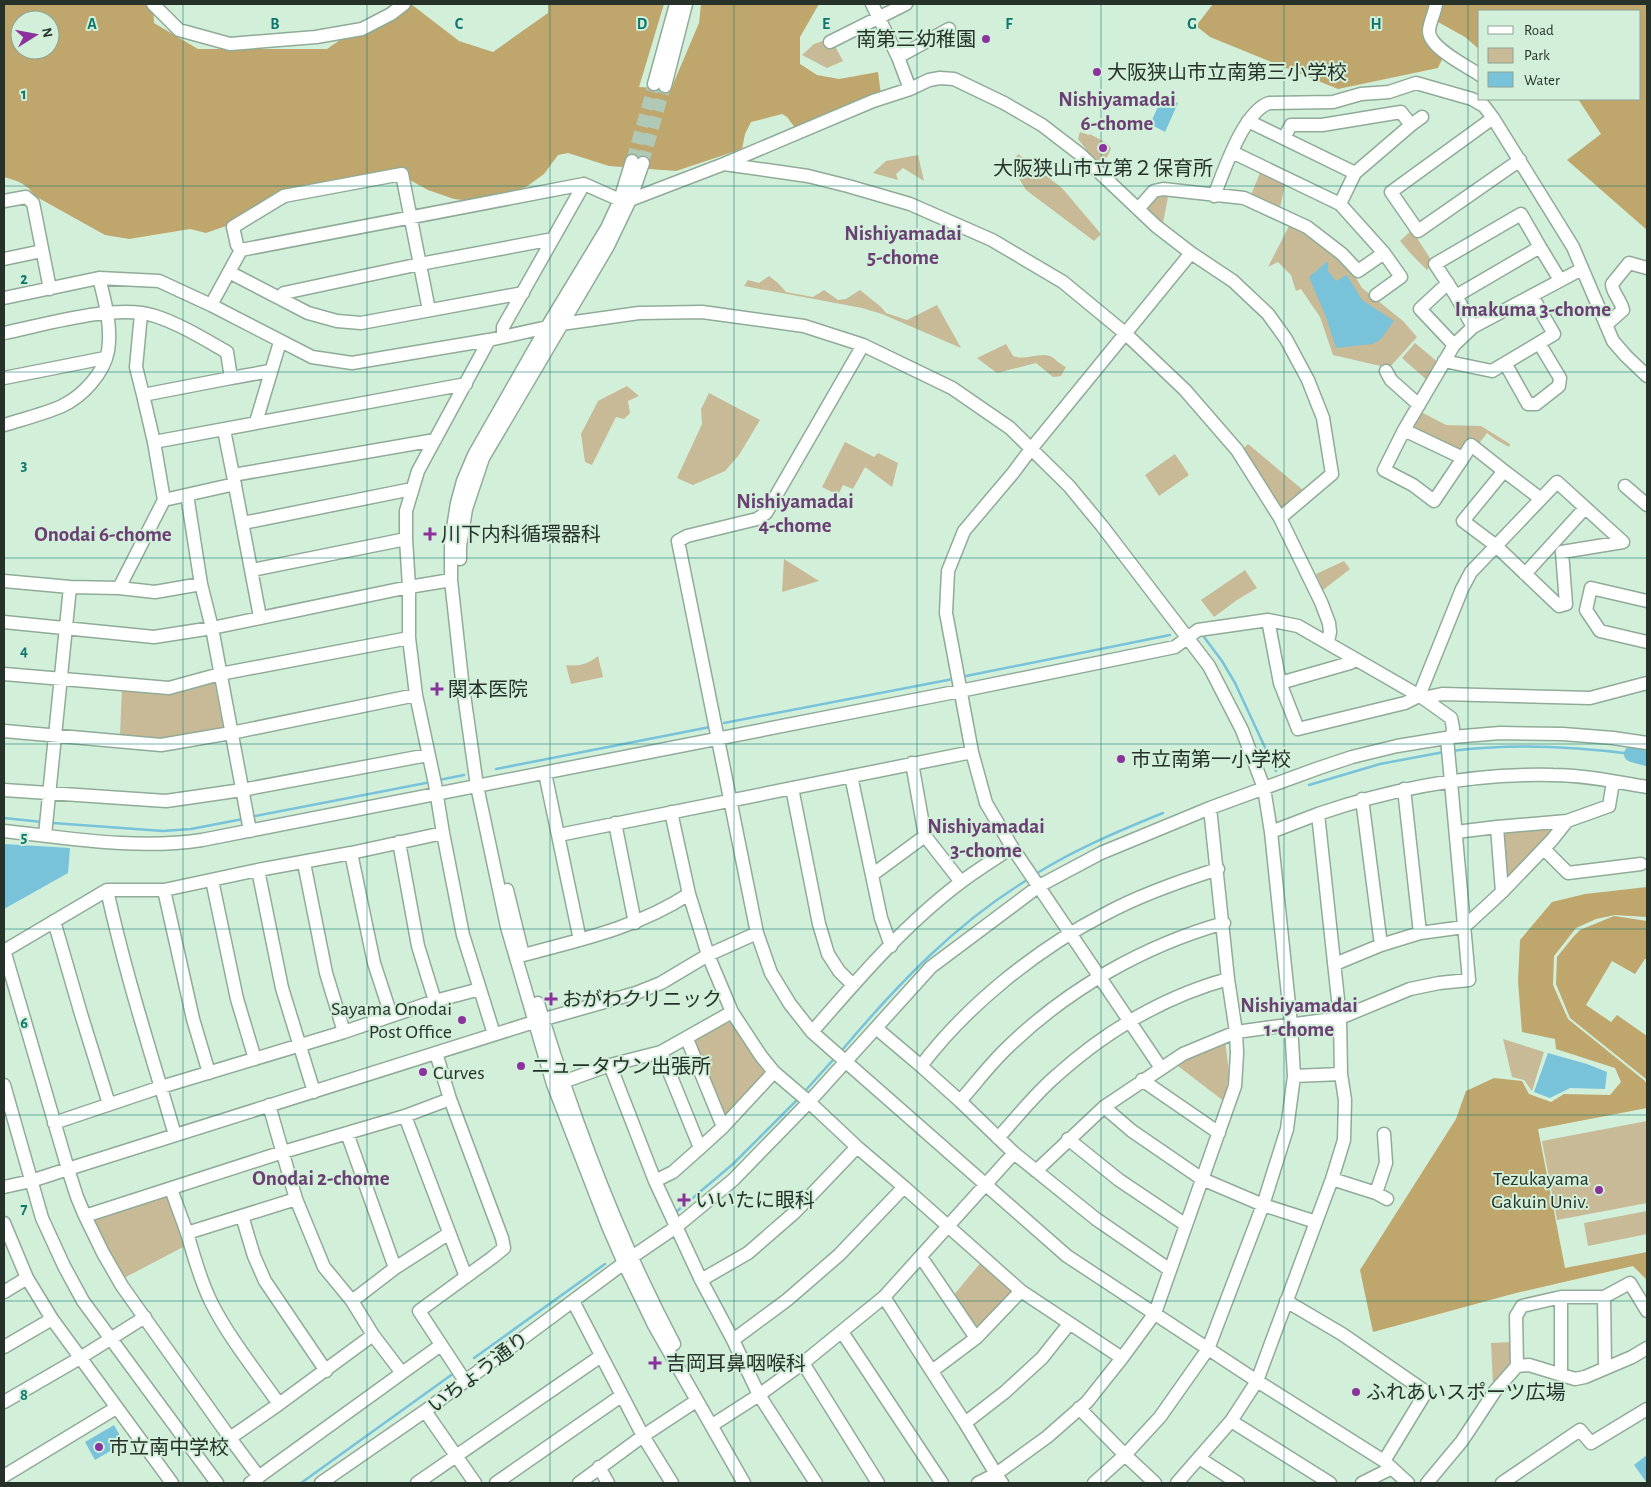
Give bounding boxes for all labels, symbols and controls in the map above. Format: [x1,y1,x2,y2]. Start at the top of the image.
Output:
north arrow [10,10,60,60]
legend [1478,10,1641,100]
text: A [87,16,97,32]
text: B [270,16,280,32]
text: C [455,16,464,32]
text: D [637,16,648,32]
text: E [822,16,830,32]
text: F [1005,16,1013,32]
text: G [1187,16,1197,32]
text: H [1370,16,1382,32]
text: Road [1524,23,1554,38]
text: N [39,27,55,39]
place label: 南第三幼稚園 [856,29,976,50]
marker: 南第三幼稚園 [980,33,992,45]
text: Park [1524,48,1550,63]
place label: 大阪狭山市立南第三小学校 [1107,62,1347,83]
marker: 大阪狭山市立南第三小学校 [1091,66,1103,78]
text: Water [1524,73,1560,88]
text: 1 [21,86,27,102]
district label: Nishiyamadai 6-chome [1058,89,1176,134]
marker: 大阪狭山市立第２保育所 [1097,142,1109,154]
place label: 大阪狭山市立第２保育所 [993,158,1213,179]
district label: Nishiyamadai 5-chome [844,223,962,268]
text: 2 [20,271,28,287]
district label: Imakuma 3-chome [1455,299,1611,320]
text: 3 [21,457,28,473]
district label: Nishiyamadai 4-chome [736,491,854,536]
district label: Onodai 6-chome [34,524,172,545]
place label: 川下内科循環器科 [441,524,601,545]
marker: 川下内科循環器科 [423,527,437,541]
text: 4 [20,643,28,659]
place label: 関本医院 [448,679,528,700]
marker: 関本医院 [430,682,444,696]
place label: 市立南第一小学校 [1131,749,1291,770]
marker: 市立南第一小学校 [1115,753,1127,765]
district label: Nishiyamadai 3-chome [927,816,1045,861]
text: 5 [21,829,28,845]
place label: おがわクリニック [562,989,722,1010]
marker: おがわクリニック [544,992,558,1006]
district label: Nishiyamadai 1-chome [1240,995,1358,1040]
place label: Sayama Onodai Post Office [331,999,452,1042]
marker: Sayama Onodai Post Office [456,1014,468,1026]
text: 6 [20,1015,28,1031]
place label: ニュータウン出張所 [531,1056,711,1077]
marker: ニュータウン出張所 [515,1060,527,1072]
place label: Curves [433,1063,485,1083]
marker: Curves [417,1066,429,1078]
district label: Onodai 2-chome [252,1168,390,1189]
place label: Tezukayama Gakuin Univ. [1491,1169,1589,1212]
marker: Tezukayama Gakuin Univ. [1593,1184,1605,1196]
place label: いいたに眼科 [695,1190,815,1211]
marker: いいたに眼科 [677,1193,691,1207]
text: 7 [21,1201,28,1217]
street label: いちょう通り [424,1328,533,1417]
place label: 吉岡耳鼻咽喉科 [666,1353,806,1374]
marker: 吉岡耳鼻咽喉科 [648,1356,662,1370]
place label: ふれあいスポーツ広場 [1366,1382,1566,1403]
marker: ふれあいスポーツ広場 [1350,1386,1362,1398]
text: 8 [20,1387,28,1403]
place label: 市立南中学校 [109,1437,229,1458]
marker: 市立南中学校 [93,1441,105,1453]

